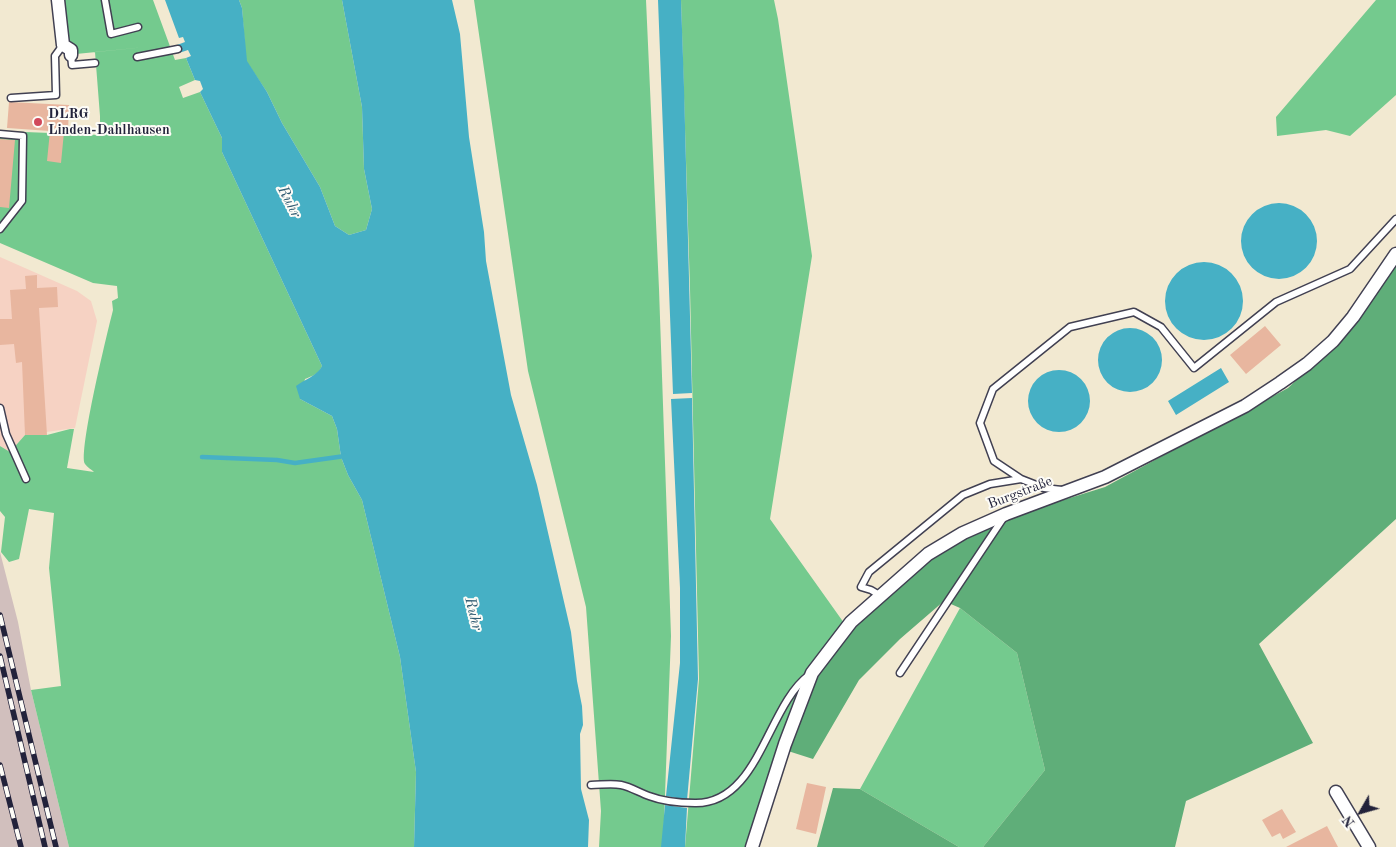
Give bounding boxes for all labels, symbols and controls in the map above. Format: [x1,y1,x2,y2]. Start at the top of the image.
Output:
place label: DLRG Linden-Dahlhausen [48,106,170,138]
marker: DLRG Linden-Dahlhausen [32,116,44,128]
water label: Ruhr [273,183,305,221]
street label: Burgstraße [985,473,1055,513]
water label: Ruhr [460,596,486,632]
north arrow [1336,787,1386,837]
text: N [1340,813,1358,830]

